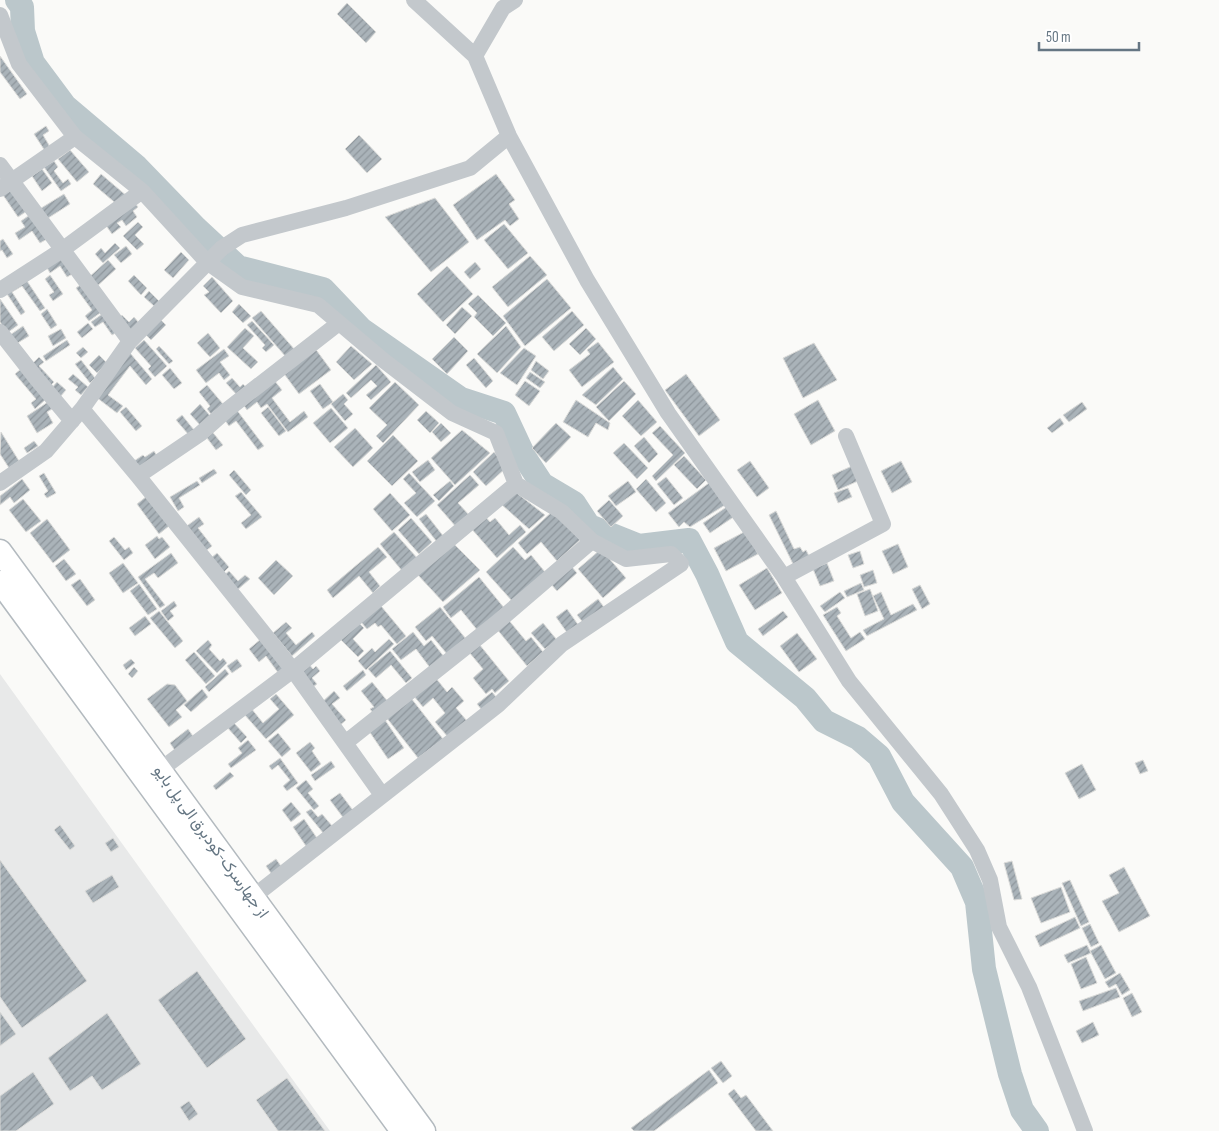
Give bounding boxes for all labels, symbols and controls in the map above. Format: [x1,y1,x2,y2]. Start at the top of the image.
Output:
scale bar [1039,20,1139,52]
text: 50 m [1046,28,1071,47]
street label: از جهارسرک-کودبرق الی پل بایو [148,762,273,922]

